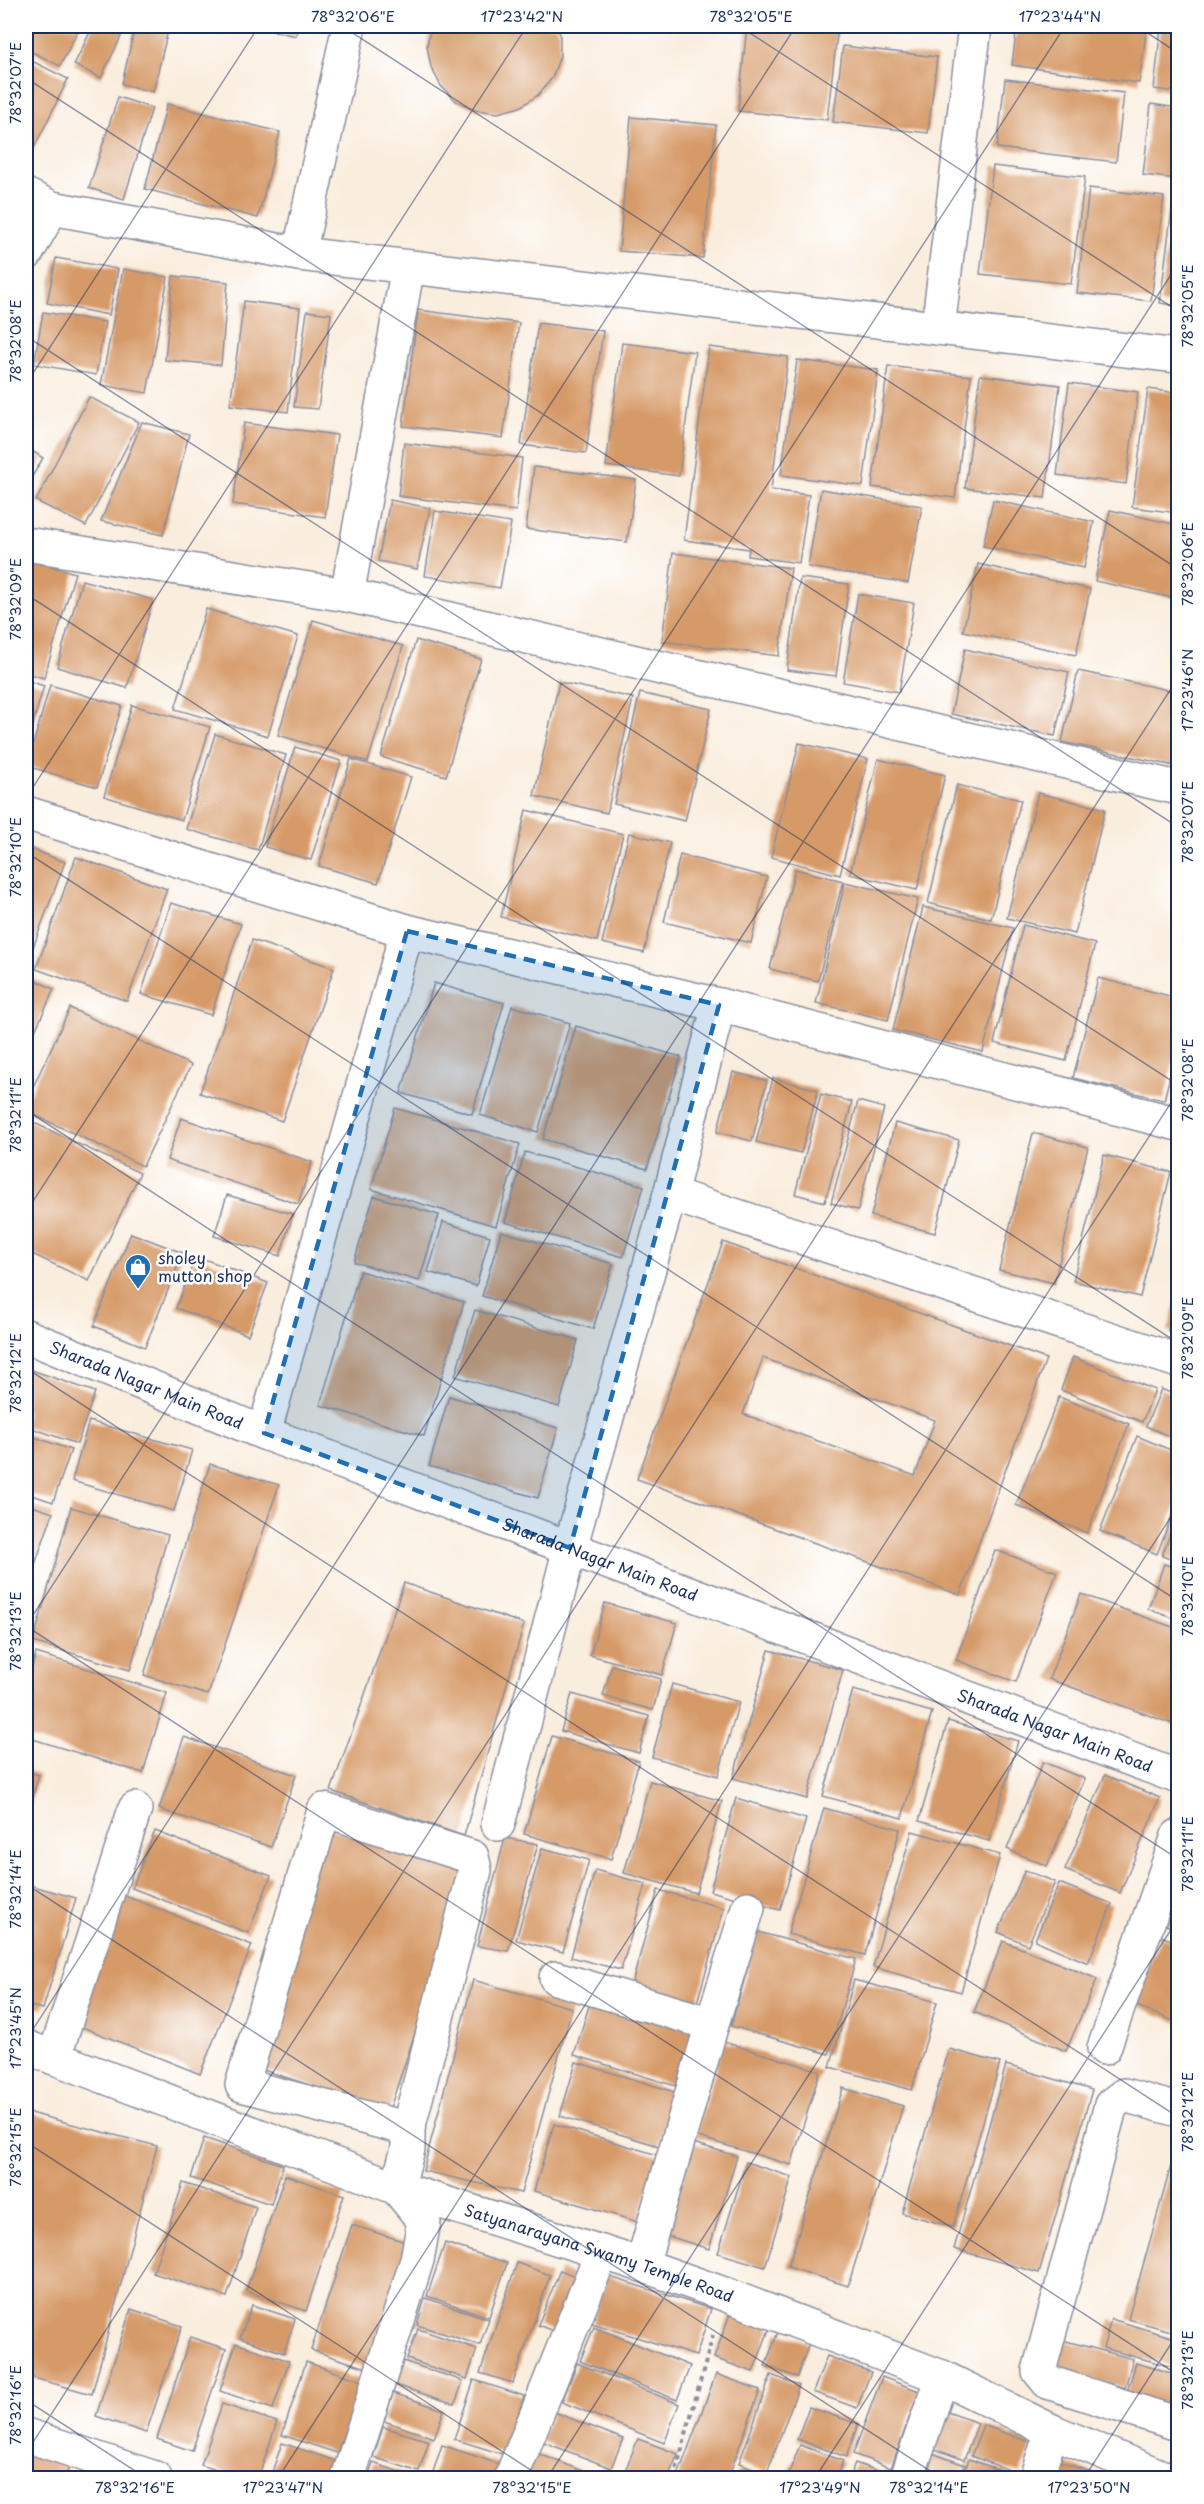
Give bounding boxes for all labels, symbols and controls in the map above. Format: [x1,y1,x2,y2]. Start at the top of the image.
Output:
text: 78°32'06"E [311,4,395,27]
text: 17°23'42"N [481,4,563,27]
text: 78°32'05"E [709,4,793,27]
text: 17°23'44"N [1019,4,1101,27]
text: 78°32'07"E [3,42,26,124]
text: 78°32'05"E [1175,264,1198,348]
text: 78°32'08"E [3,299,26,383]
text: 78°32'06"E [1175,522,1198,606]
text: 78°32'09"E [3,558,26,640]
text: 17°23'46"N [1175,649,1198,731]
text: 78°32'07"E [1175,781,1198,863]
text: 78°32'10"E [3,817,26,897]
text: 78°32'08"E [1175,1038,1198,1122]
text: 78°32'11"E [3,1077,26,1153]
place label: sholey mutton shop [158,1245,252,1287]
shop icon: sholey mutton shop [123,1252,153,1290]
text: 78°32'09"E [1175,1297,1198,1379]
text: 78°32'12"E [3,1333,26,1413]
street label: Sharada Nagar Main Road [46,1334,247,1434]
street label: Sharada Nagar Main Road [499,1511,702,1606]
text: 78°32'10"E [1175,1556,1198,1636]
text: 78°32'13"E [3,1591,26,1671]
street label: Sharada Nagar Main Road [954,1682,1156,1777]
text: 78°32'11"E [1175,1816,1198,1892]
text: 78°32'14"E [3,1849,26,1929]
text: 17°23'45"N [3,1987,26,2069]
text: 78°32'12"E [1175,2072,1198,2152]
text: 78°32'15"E [3,2107,26,2187]
street label: Satyanarayana Swamy Temple Road [462,2197,737,2308]
text: 78°32'13"E [1175,2330,1198,2410]
text: 78°32'16"E [3,2365,26,2445]
text: 78°32'16"E [95,2475,175,2498]
text: 17°23'47"N [243,2475,323,2498]
text: 78°32'15"E [492,2475,572,2498]
text: 17°23'49"N [779,2475,861,2498]
text: 78°32'14"E [889,2475,969,2498]
text: 17°23'50"N [1047,2475,1131,2498]

